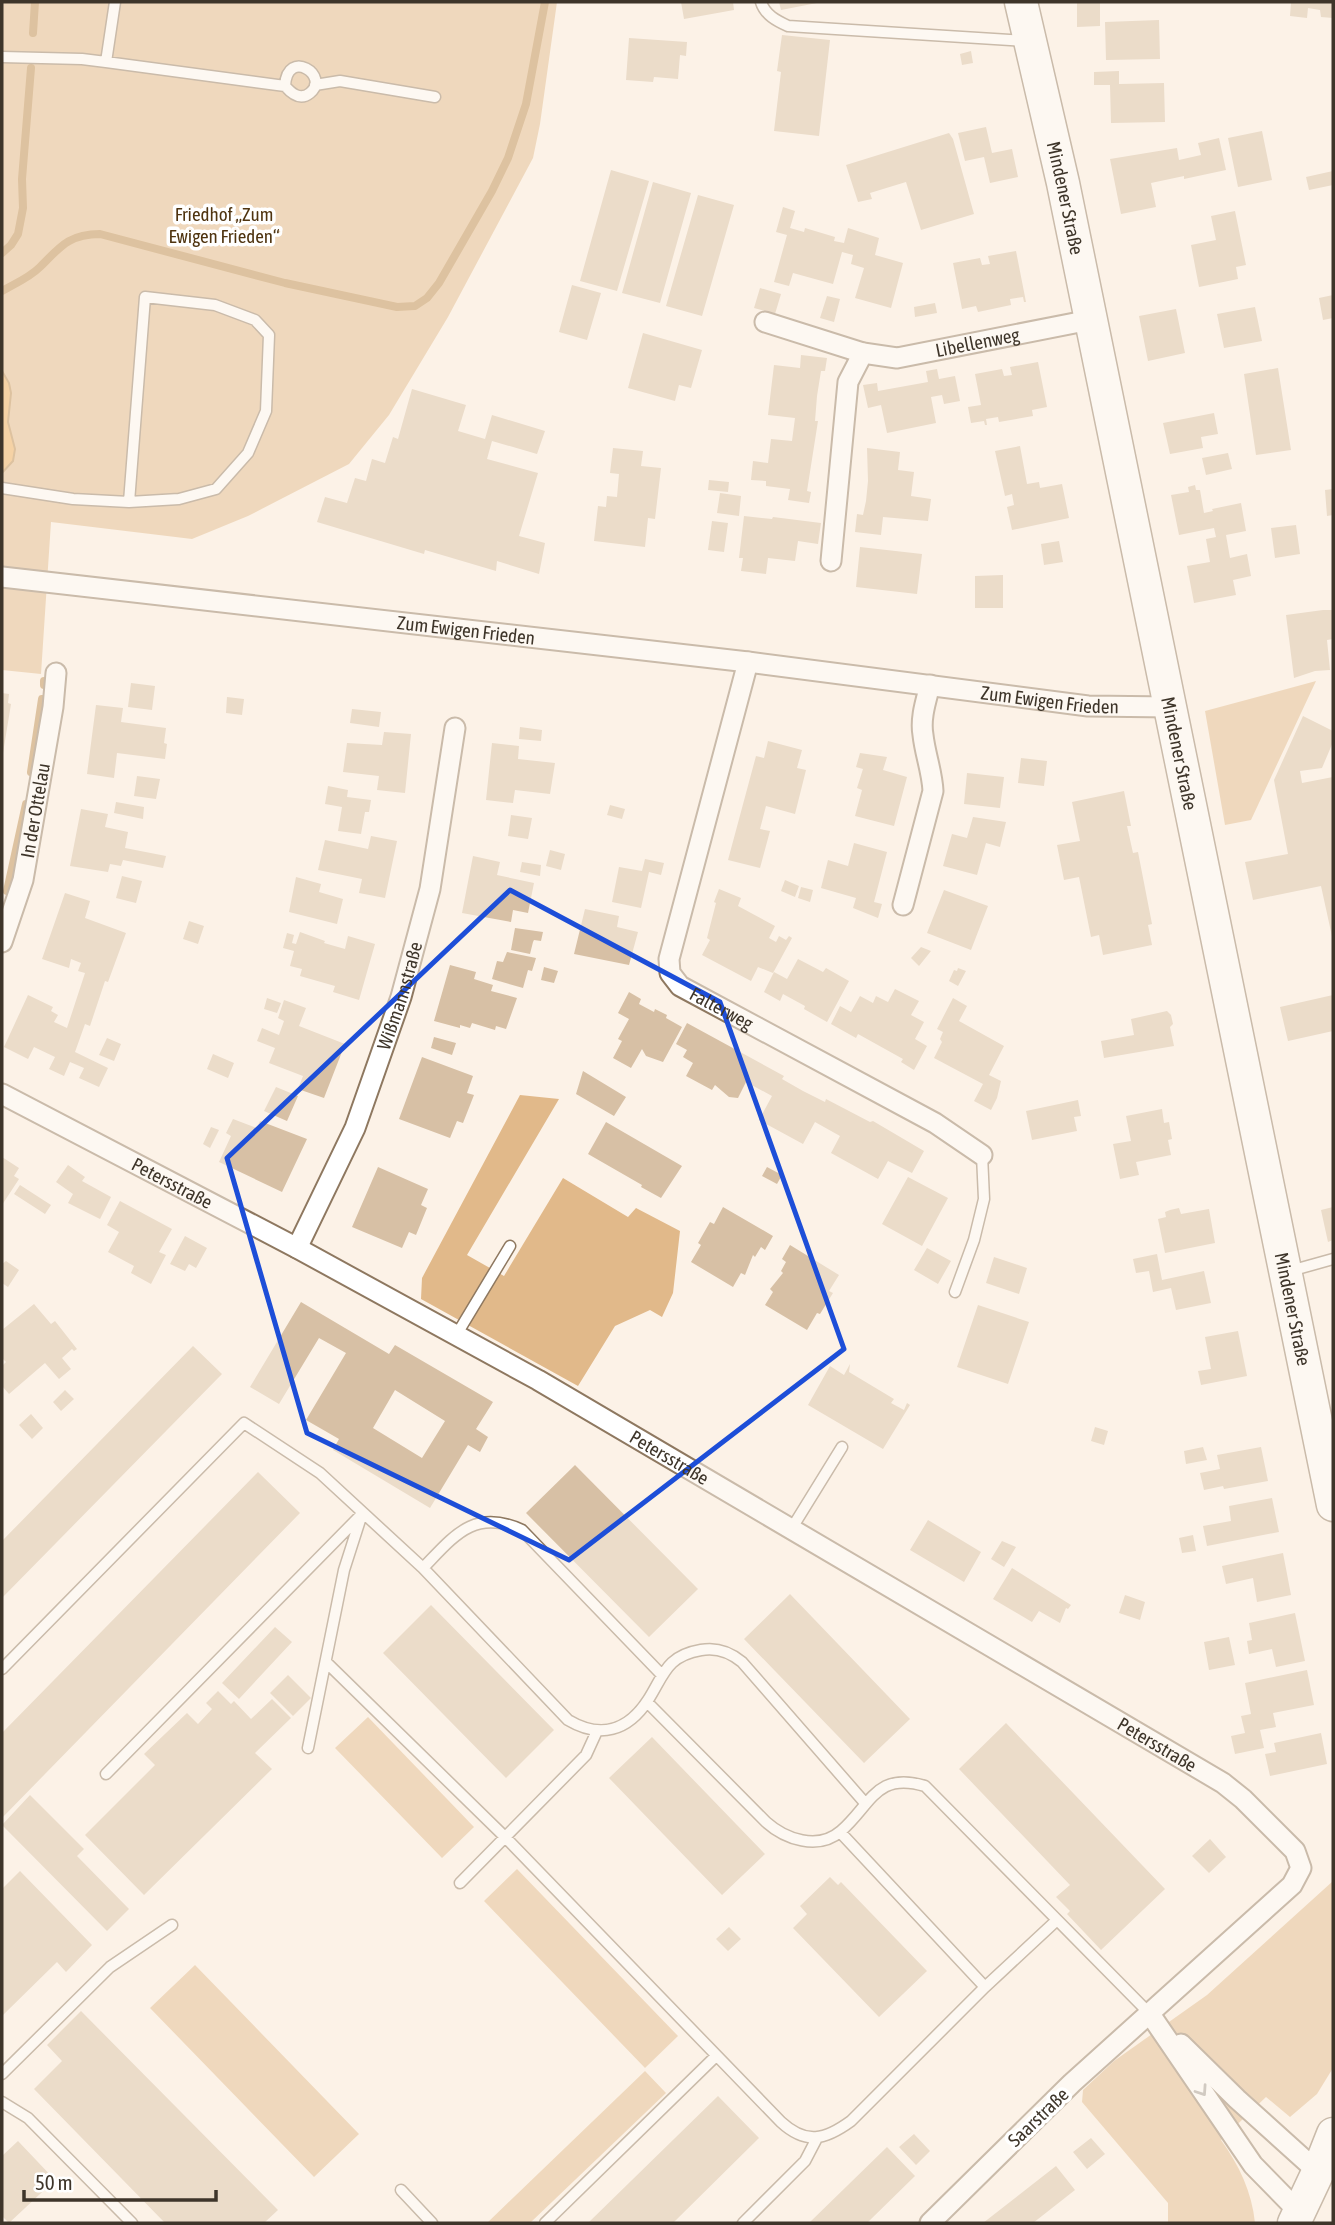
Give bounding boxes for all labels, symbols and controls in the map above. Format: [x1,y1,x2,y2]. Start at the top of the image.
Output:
street label: Mindener Straße [1043,139,1088,257]
park label: Friedhof „Zum Ewigen Frieden“ [168,203,280,247]
street label: Libellenweg [933,323,1022,361]
street label: Zum Ewigen Frieden [396,611,536,649]
street label: Zum Ewigen Frieden [979,681,1119,717]
street label: Mindener Straße [1157,695,1202,812]
street label: In der Ottelau [16,761,54,860]
street label: Wißmannstraße [372,939,426,1053]
street label: Falterweg [686,982,758,1035]
street label: Petersstraße [128,1153,216,1213]
street label: Mindener Straße [1271,1250,1315,1368]
street label: Petersstraße [626,1426,713,1489]
street label: Petersstraße [1114,1713,1201,1776]
street label: Saarstraße [1003,2083,1073,2151]
one-way arrow [1193,2083,1206,2096]
scale bar [24,2158,217,2202]
text: 50 m [35,2170,73,2194]

